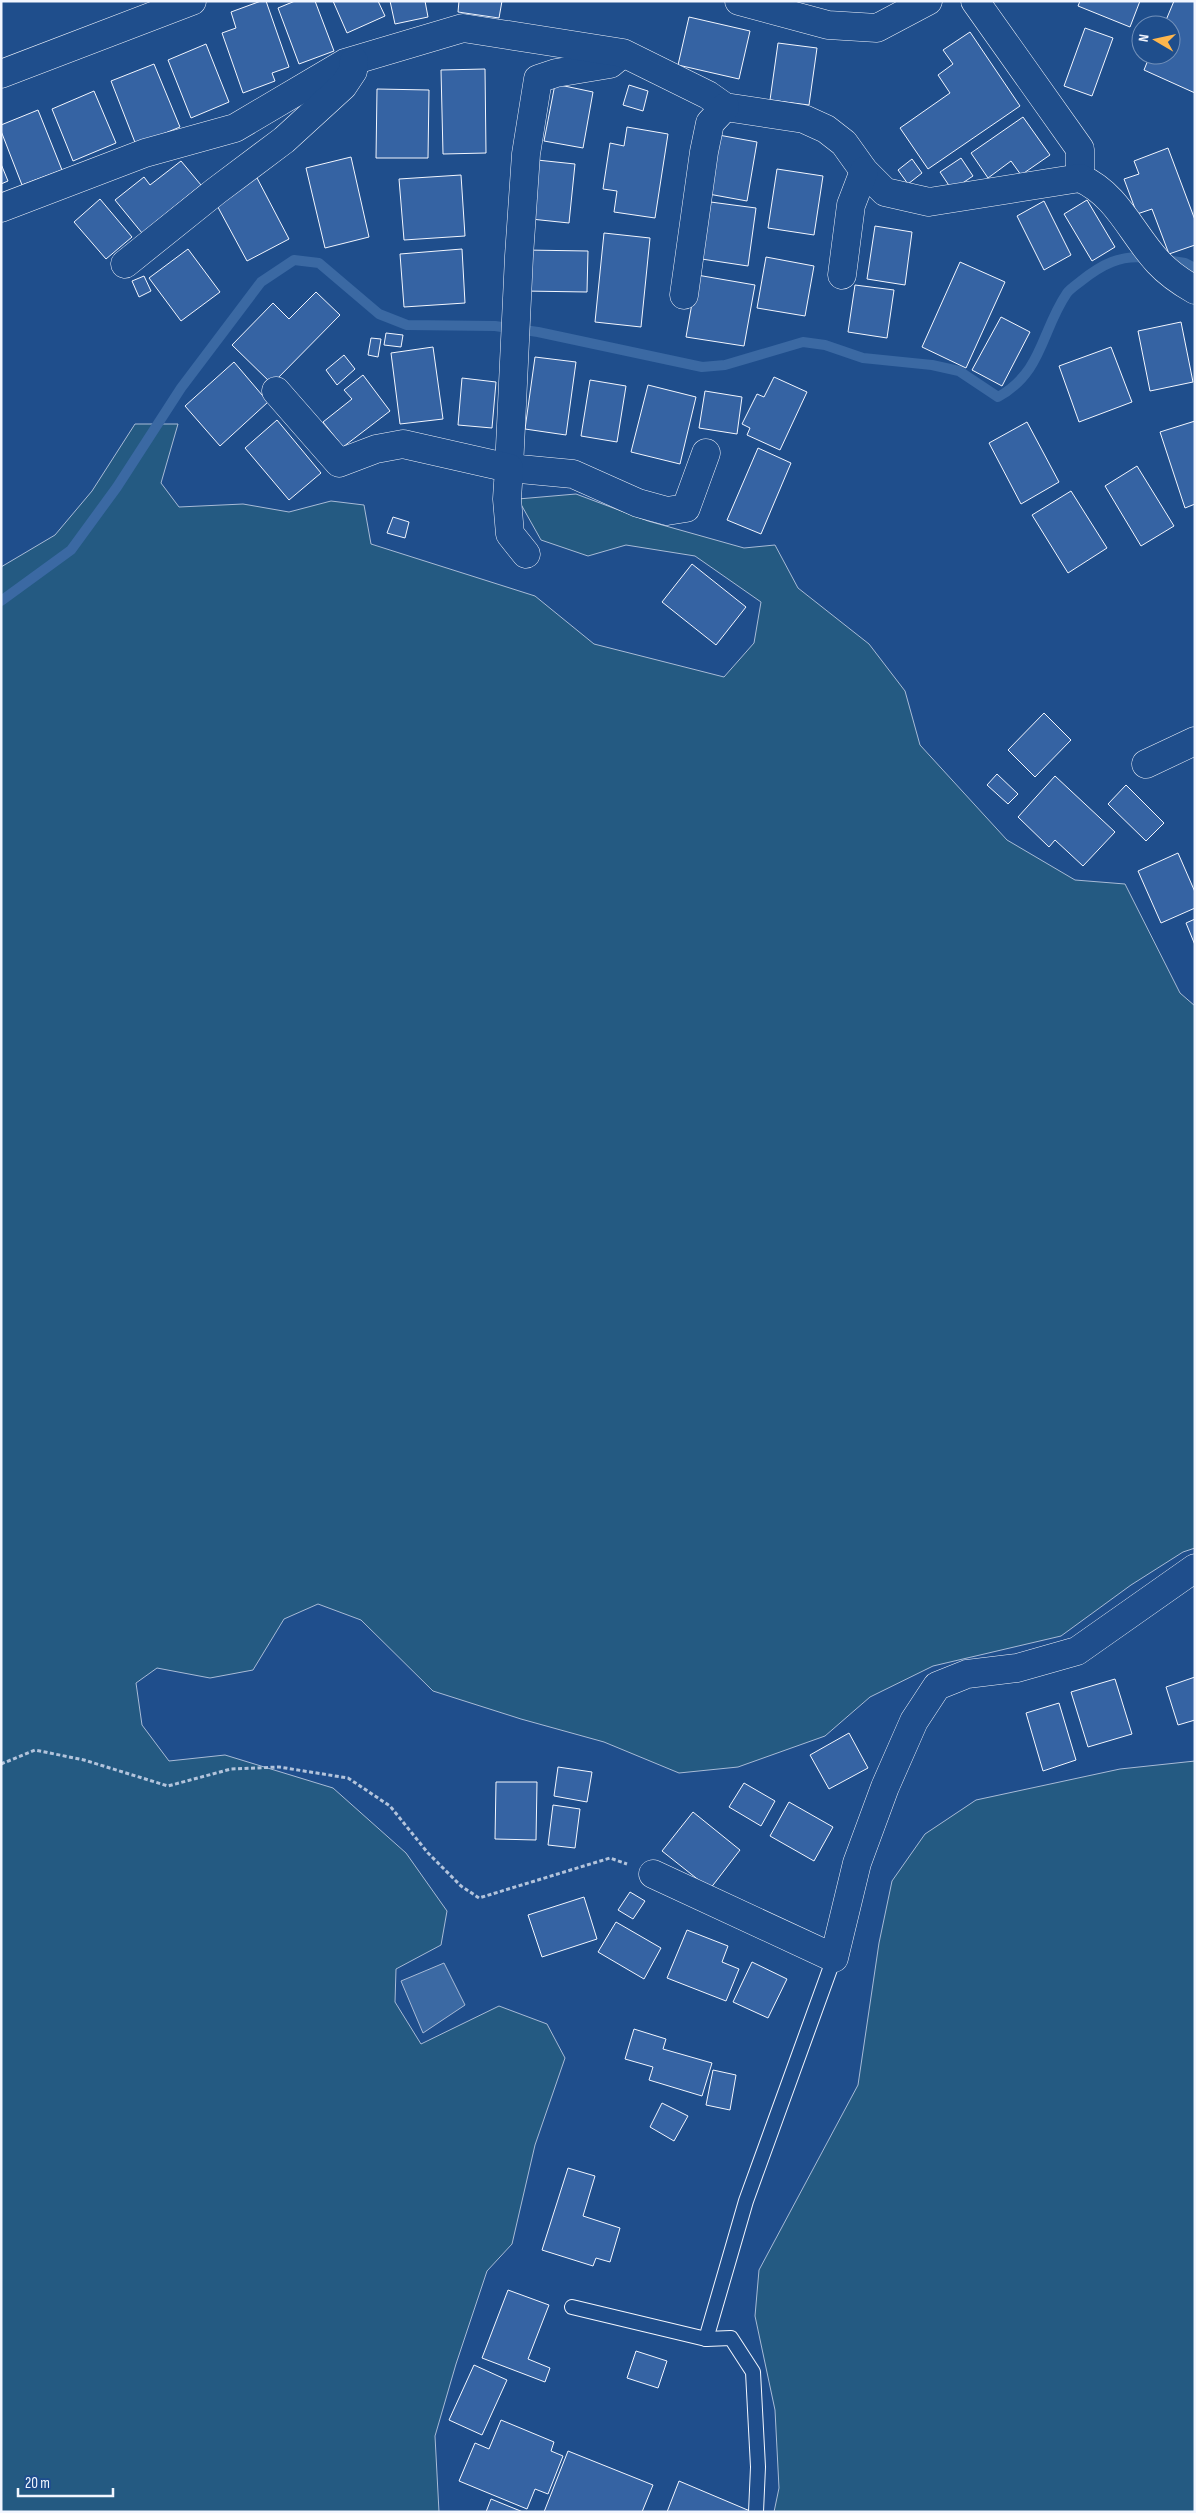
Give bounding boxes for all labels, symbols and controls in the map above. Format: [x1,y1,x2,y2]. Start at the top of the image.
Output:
north arrow [1131,15,1181,65]
text: N [1135,33,1153,43]
scale bar [18,2466,112,2498]
text: 20 m [25,2474,50,2493]

